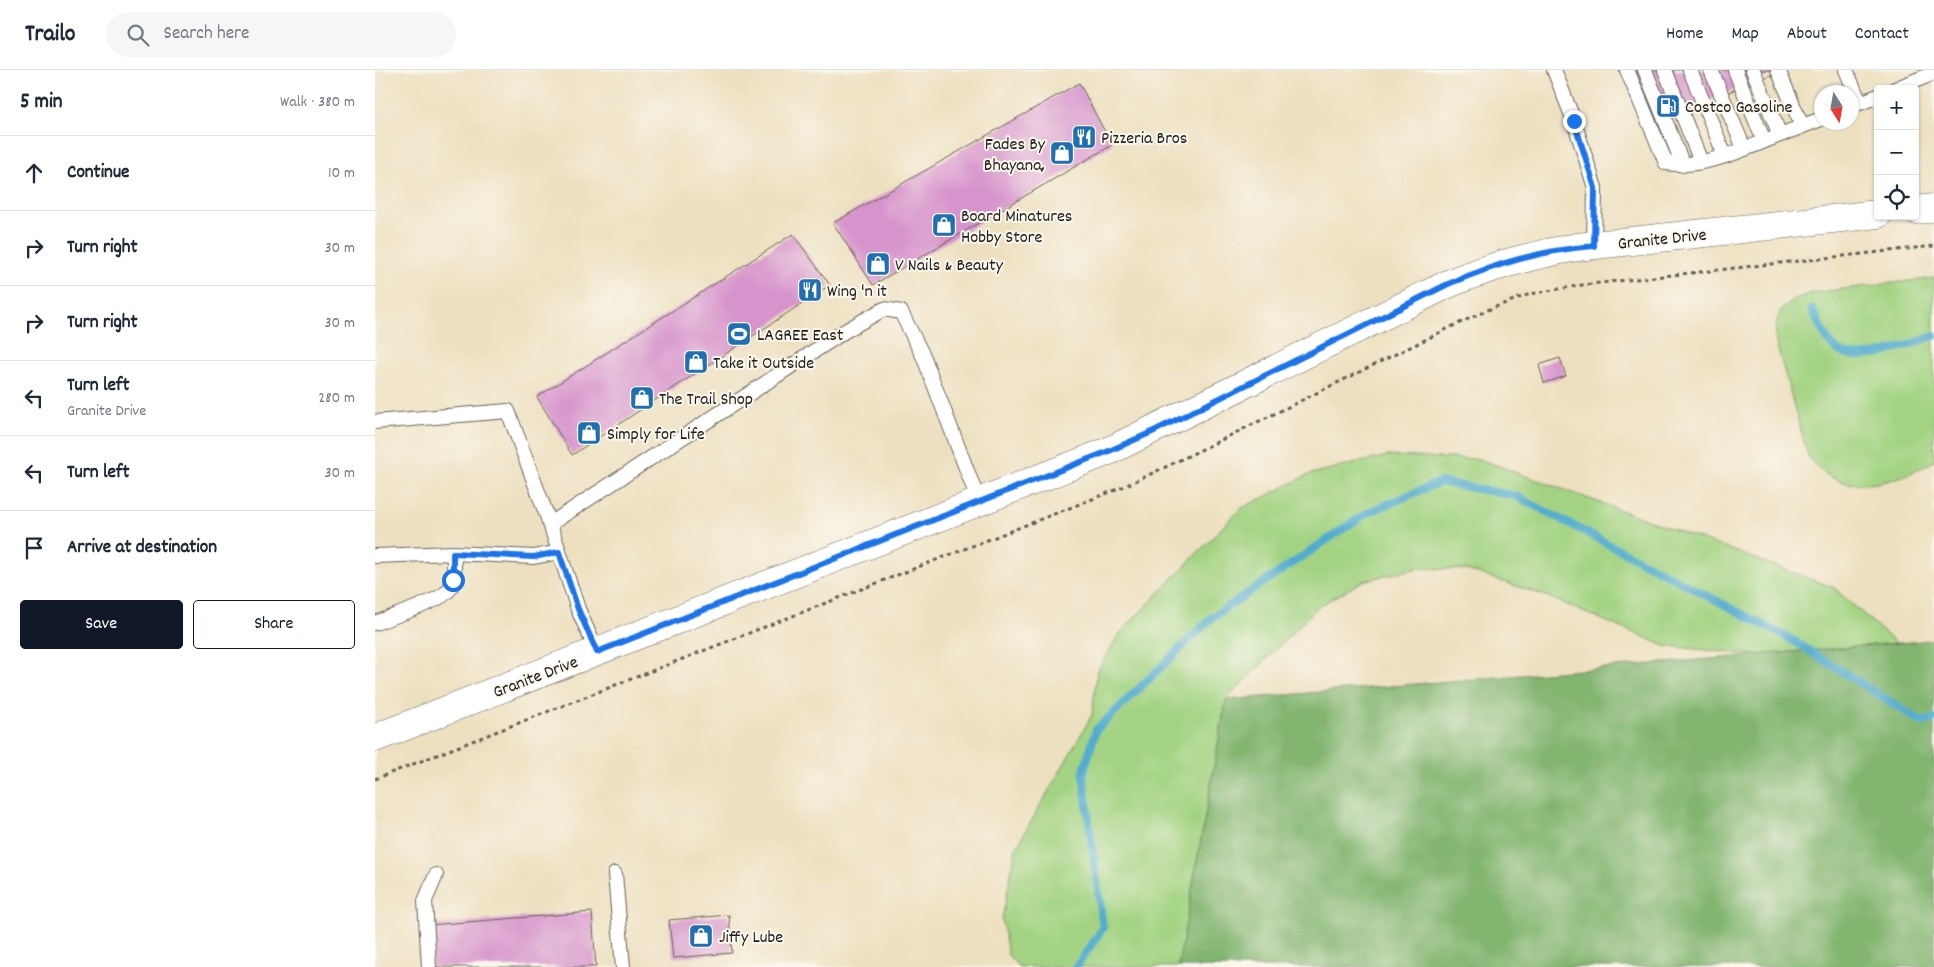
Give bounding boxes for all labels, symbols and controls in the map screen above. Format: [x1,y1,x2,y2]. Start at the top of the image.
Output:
search box [106,12,456,57]
text: Trailo [25,18,76,52]
icon: search [124,21,152,49]
text: Search here [164,21,249,48]
text: Home [1666,22,1703,47]
text: Map [1731,22,1759,47]
text: About [1787,22,1827,47]
text: Contact [1855,22,1909,47]
north arrow [1814,85,1859,130]
map controls [1874,85,1919,220]
button: + [1874,85,1919,130]
text: 5 min [20,88,63,118]
text: Walk · 380 m [280,91,355,114]
fuel station icon: Costco Gasoline [1655,93,1681,119]
place label: Costco Gasoline [1685,96,1793,121]
route end [1563,110,1586,133]
restaurant icon: Pizzeria Bros [1071,124,1097,150]
place label: Pizzeria Bros [1101,127,1187,152]
button: − [1874,130,1919,175]
place label: Fades By Bhayana, [984,133,1046,179]
shop icon: Fades By Bhayana, [1049,140,1075,166]
icon: ahead [20,159,48,187]
text: Continue [67,160,129,187]
text: 10 m [328,162,355,185]
button: locate [1874,175,1919,220]
place label: Board Minatures Hobby Store [961,205,1072,251]
shop icon: Board Minatures Hobby Store [931,212,957,238]
street label: Granite Drive [1617,223,1708,258]
icon: right [20,234,48,262]
text: Turn right [67,235,138,262]
text: 30 m [325,237,355,260]
shop icon: V Nails & Beauty [865,251,891,277]
place label: V Nails & Beauty [895,254,1004,279]
restaurant icon: Wing 'n it [797,277,823,303]
place label: Wing 'n it [827,280,887,305]
icon: right [20,309,48,337]
text: Turn right [67,310,138,337]
text: 30 m [325,312,355,335]
sports icon: LAGREE East [726,321,752,347]
place label: LAGREE East [757,324,844,349]
shop icon: Take it Outside [683,349,709,375]
place label: Take it Outside [713,352,814,377]
text: Turn left [67,373,130,400]
icon: left [20,384,48,412]
shop icon: The Trail Shop [629,385,655,411]
text: 280 m [318,387,355,410]
place label: The Trail Shop [659,388,753,413]
text: Granite Drive [67,400,146,423]
shop icon: Simply for Life [576,420,602,446]
place label: Simply for Life [607,423,705,448]
icon: left [20,459,48,487]
text: Turn left [67,460,130,487]
text: 30 m [325,462,355,485]
icon: arrive [20,534,48,562]
text: Arrive at destination [67,535,217,562]
route start [442,569,465,592]
button: Save [20,600,183,649]
button: Share [193,600,355,649]
street label: Granite Drive [490,651,582,706]
shop icon: Jiffy Lube [688,923,714,949]
place label: Jiffy Lube [719,926,783,951]

